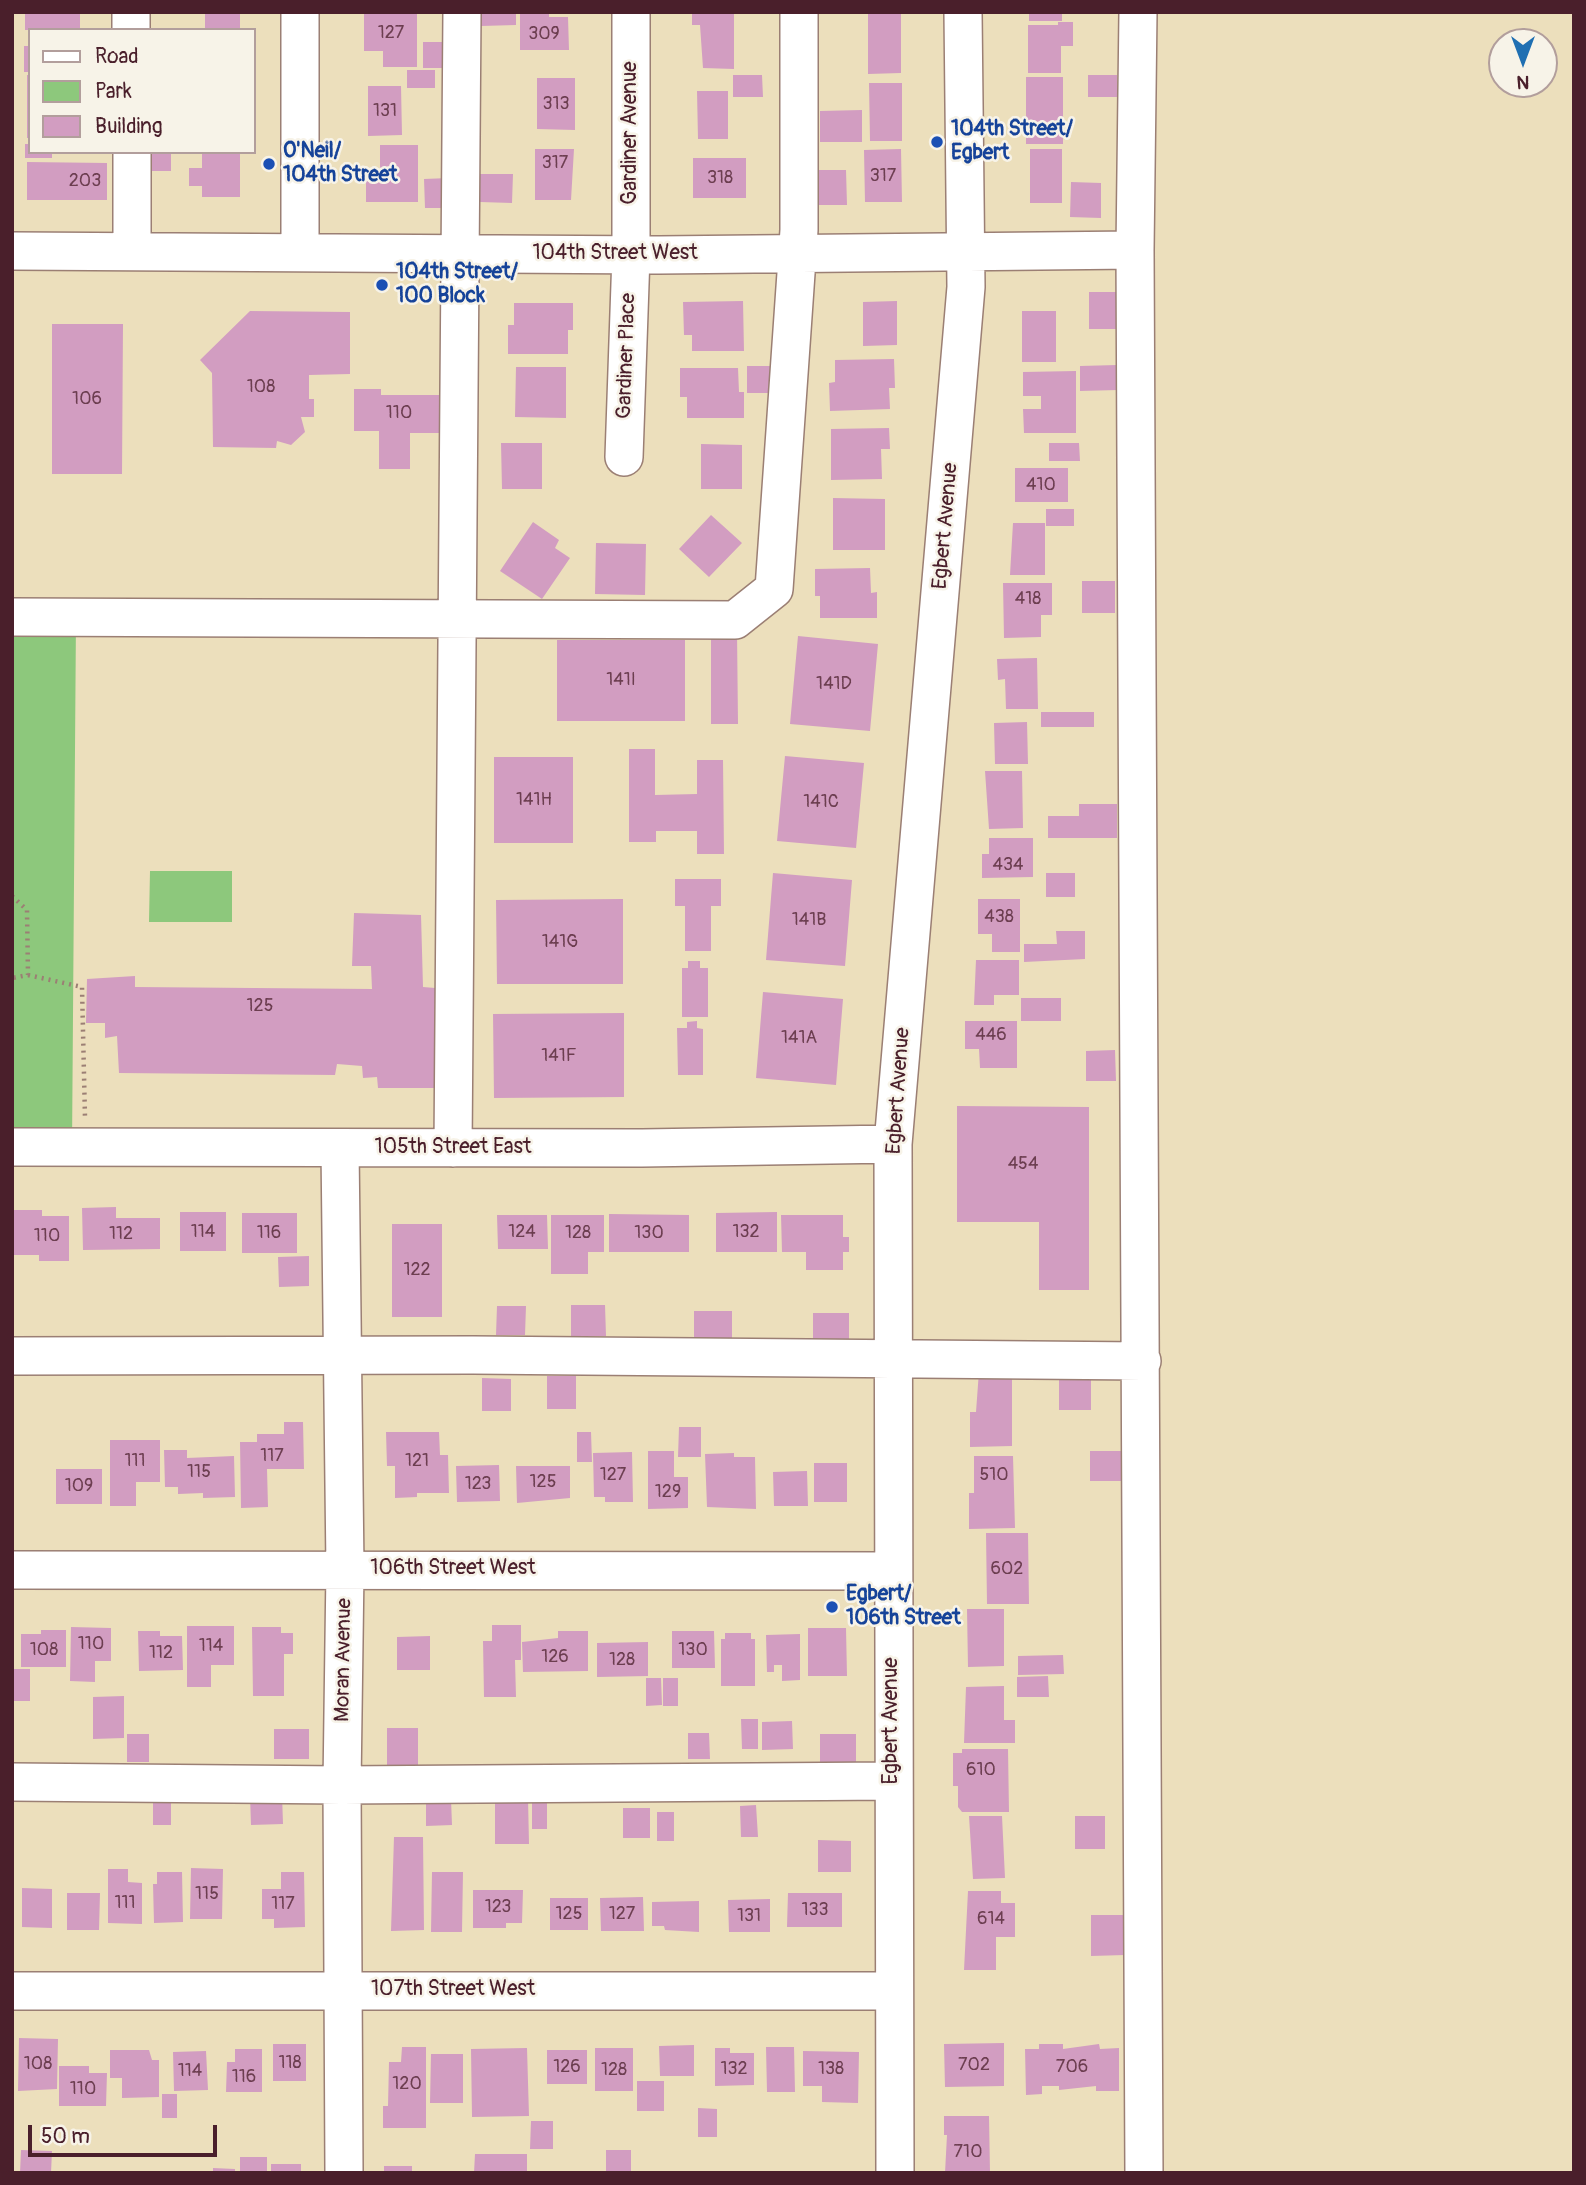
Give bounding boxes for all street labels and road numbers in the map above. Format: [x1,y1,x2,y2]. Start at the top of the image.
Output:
street label: Gardiner Avenue [618,61,644,205]
street label: 104th Street West [532,241,698,267]
street label: Gardiner Place [612,292,642,420]
street label: Egbert Avenue [928,462,964,590]
street label: Egbert Avenue [882,1027,916,1155]
street label: 105th Street East [375,1135,531,1161]
street label: 106th Street West [370,1556,536,1582]
street label: Moran Avenue [330,1598,358,1722]
street label: Egbert Avenue [879,1657,905,1785]
street label: 107th Street West [371,1977,535,2003]

